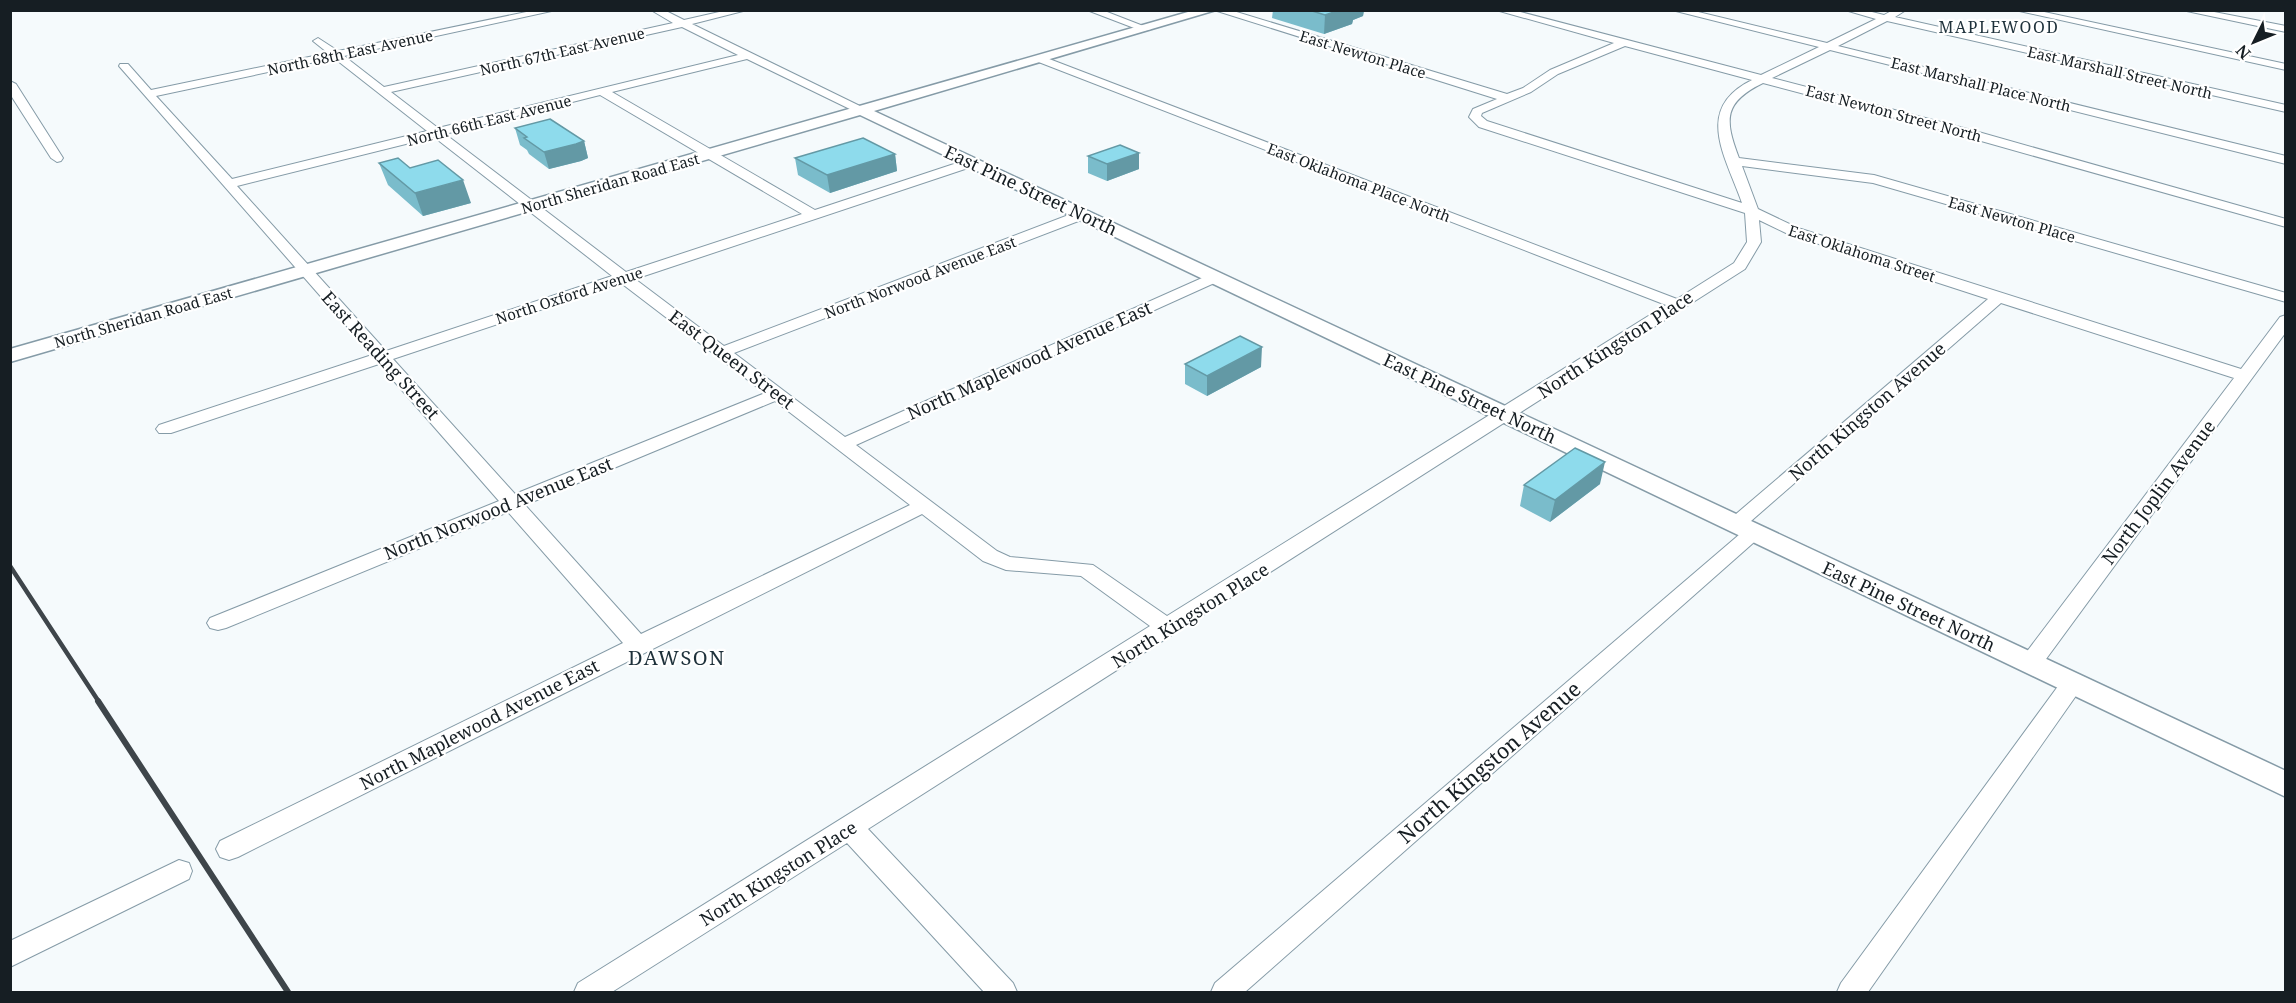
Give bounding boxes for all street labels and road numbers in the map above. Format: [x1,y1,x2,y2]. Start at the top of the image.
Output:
street label: North 67th East Avenue [478,22,646,80]
street label: North 68th East Avenue [265,25,435,79]
street label: East Newton Place [1297,25,1429,83]
street label: East Marshall Street North [2026,41,2215,103]
street label: East Marshall Place North [1889,52,2073,116]
street label: East Newton Street North [1804,80,1985,146]
street label: North 66th East Avenue [405,90,573,150]
street label: East Oklahoma Place North [1264,138,1454,226]
street label: East Pine Street North [941,139,1121,241]
street label: North Sheridan Road East [519,148,701,218]
street label: East Newton Place [1946,191,2078,247]
street label: East Oklahoma Street [1786,220,1938,286]
street label: North Norwood Avenue East [821,231,1019,323]
street label: North Oxford Avenue [493,262,645,328]
street label: North Sheridan Road East [52,282,234,352]
street label: North Kingston Place [1533,285,1697,403]
street label: East Reading Street [317,286,445,424]
street label: North Maplewood Avenue East [903,295,1155,425]
street label: East Queen Street [664,304,800,414]
street label: North Kingston Avenue [1784,336,1950,486]
street label: East Pine Street North [1380,347,1560,449]
street label: North Joplin Avenue [2096,415,2220,569]
street label: North Norwood Avenue East [380,451,616,565]
street label: East Pine Street North [1819,555,1999,657]
street label: North Kingston Place [1107,557,1273,673]
street label: North Maplewood Avenue East [355,653,603,795]
street label: North Kingston Avenue [1392,675,1586,849]
street label: North Kingston Place [695,815,861,931]

